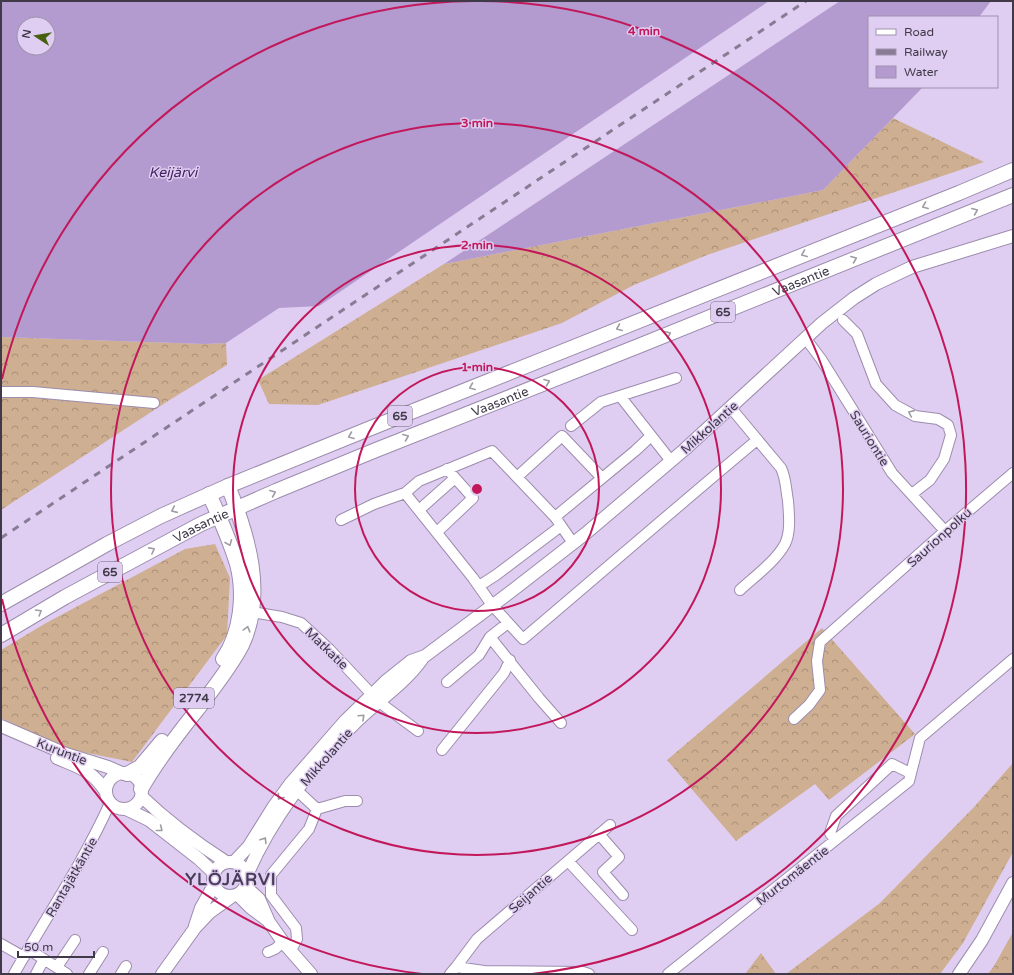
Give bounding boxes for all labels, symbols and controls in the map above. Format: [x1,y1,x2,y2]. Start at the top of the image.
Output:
north arrow [16,16,56,56]
legend [868,16,998,88]
text: 4 min [628,24,660,38]
text: Road [904,25,934,39]
text: N [19,28,34,40]
text: Railway [904,45,948,59]
text: Water [904,65,939,79]
text: 3 min [461,116,493,130]
water label: Keijärvi [149,164,199,181]
one-way arrow [922,202,929,210]
one-way arrow [970,208,978,216]
text: 2 min [461,238,493,252]
one-way arrow [801,249,808,257]
one-way arrow [850,256,857,264]
street label: Vaasantie [770,263,832,300]
road number: 65 [711,302,735,322]
one-way arrow [615,324,622,332]
one-way arrow [664,331,672,339]
text: 1 min [461,360,493,374]
one-way arrow [544,378,551,386]
one-way arrow [468,383,475,391]
street label: Vaasantie [469,383,531,420]
street label: Mikkolantie [678,398,742,458]
road number: 65 [388,406,412,426]
street label: Sauriontie [846,408,893,469]
one-way arrow [908,410,916,418]
one-way arrow [347,431,354,439]
one-way arrow [402,434,409,442]
centre of rings [470,482,484,496]
one-way arrow [269,489,276,497]
one-way arrow [170,505,178,513]
street label: Saurionpolku [904,505,975,571]
street label: Vaasantie [171,506,231,546]
one-way arrow [225,540,233,547]
one-way arrow [148,547,155,554]
road number: 65 [98,562,122,582]
one-way arrow [35,610,42,617]
street label: Matkatie [301,624,351,673]
one-way arrow [243,625,251,632]
road number: 2774 [174,688,214,708]
one-way arrow [357,714,365,721]
street label: Mikkolantie [297,725,356,790]
street label: Kuruntie [34,735,89,769]
one-way arrow [278,792,285,799]
one-way arrow [155,824,162,831]
street label: Rantajätkäntie [43,835,101,920]
one-way arrow [259,837,267,844]
street label: Murtomäentie [753,842,832,909]
district label: YLÖJÄRVI [185,869,277,890]
street label: Seijantie [506,870,556,917]
scale bar [18,933,94,959]
text: 50 m [24,940,53,954]

